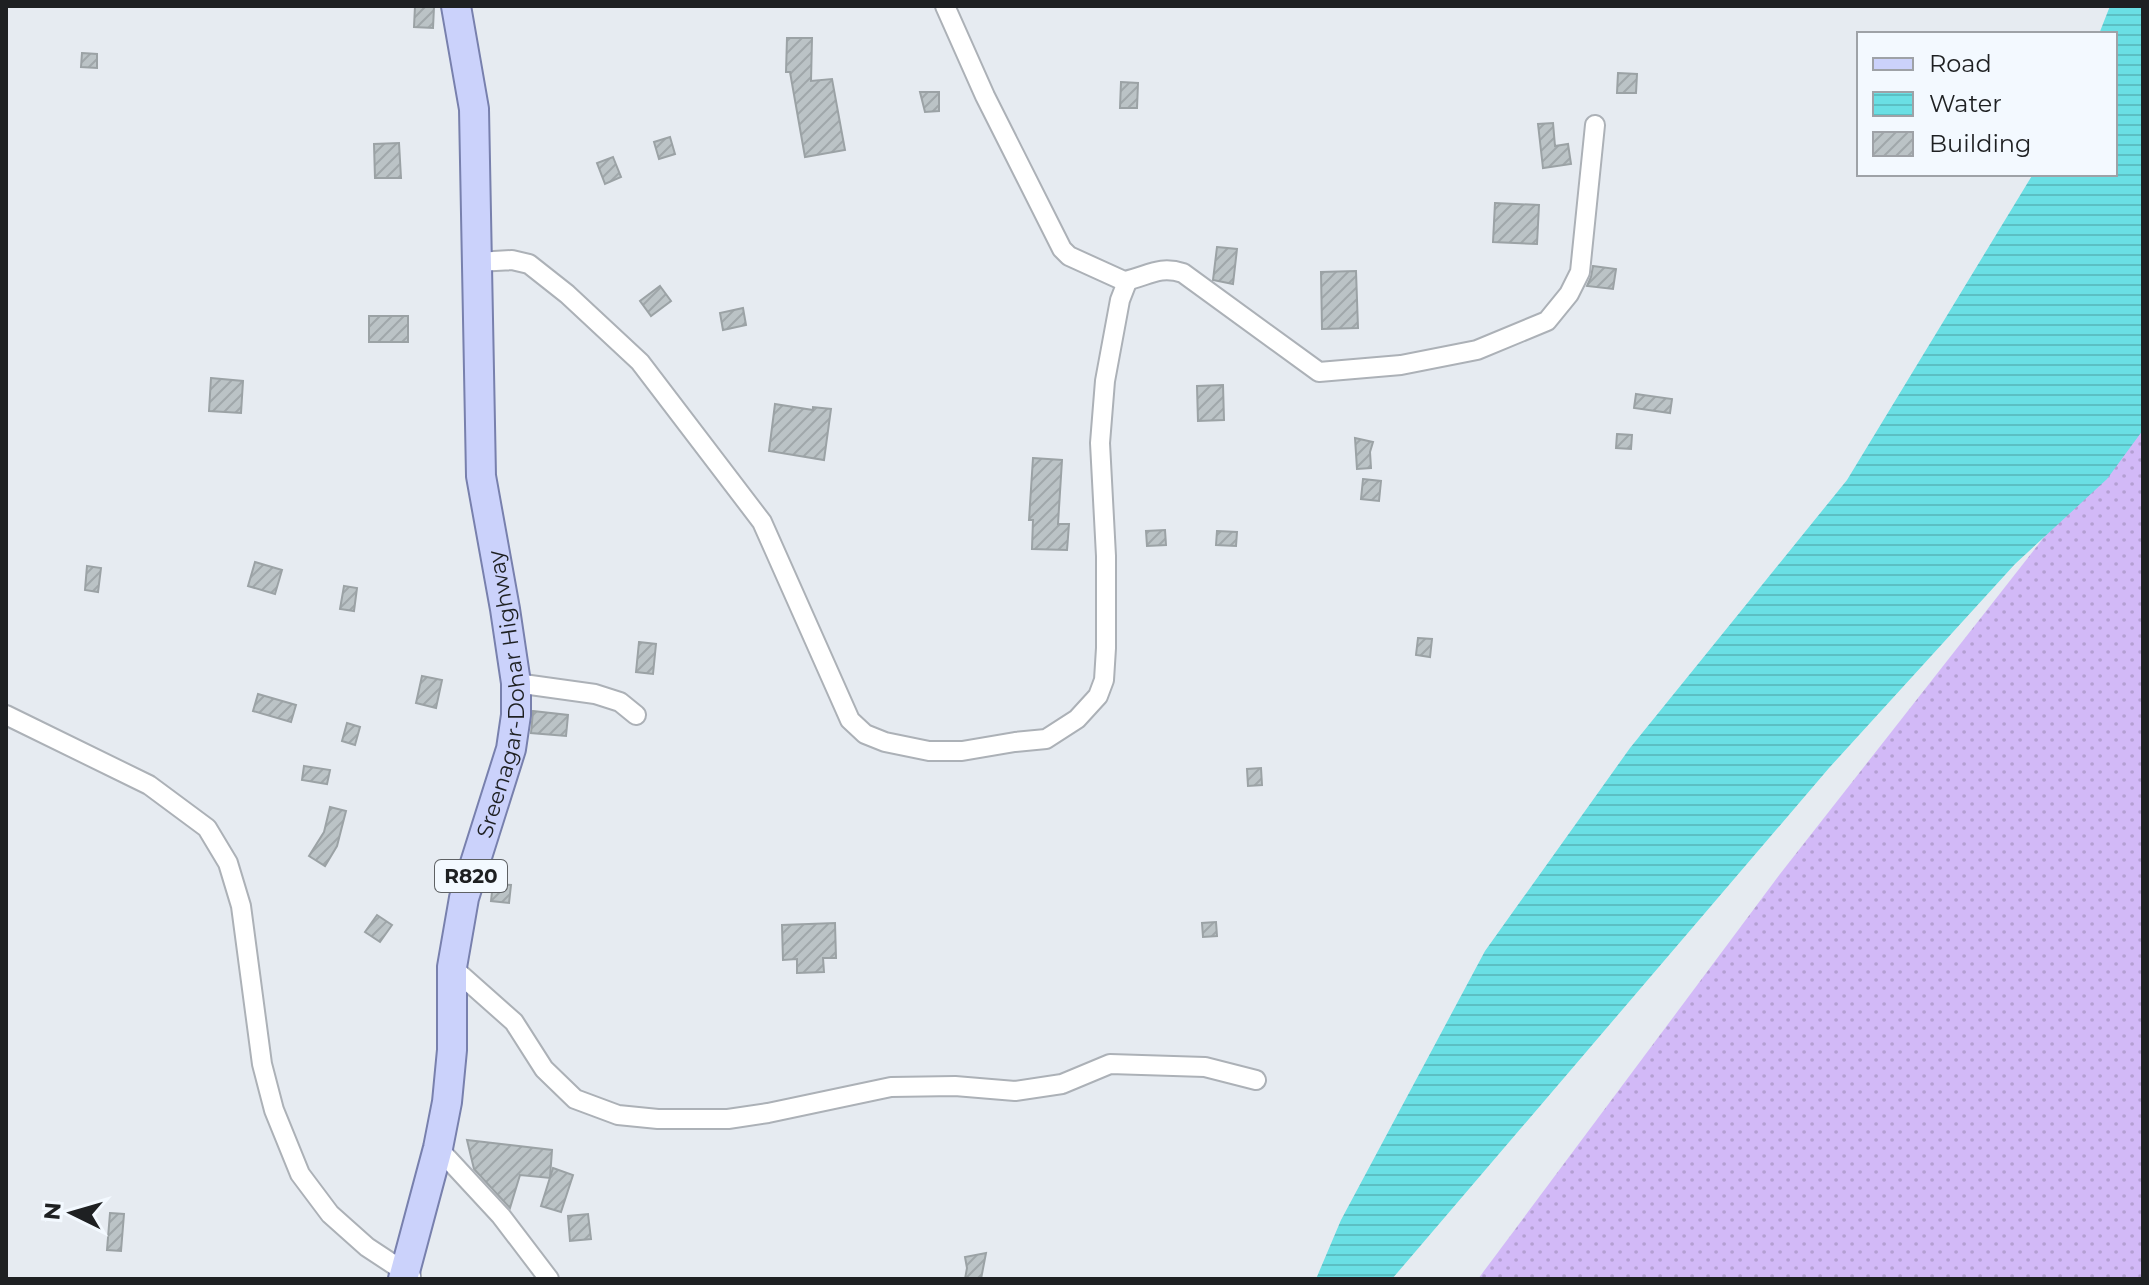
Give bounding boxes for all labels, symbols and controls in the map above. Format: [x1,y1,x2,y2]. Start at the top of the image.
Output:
legend [1857,32,2117,176]
text: Road [1929,49,1992,78]
text: Water [1929,89,2002,118]
text: Building [1929,129,2032,158]
street label: Sreenagar-Dohar Highway [471,548,531,841]
road number: R820 [435,860,507,892]
north arrow [32,1173,112,1253]
text: N [38,1201,67,1221]

